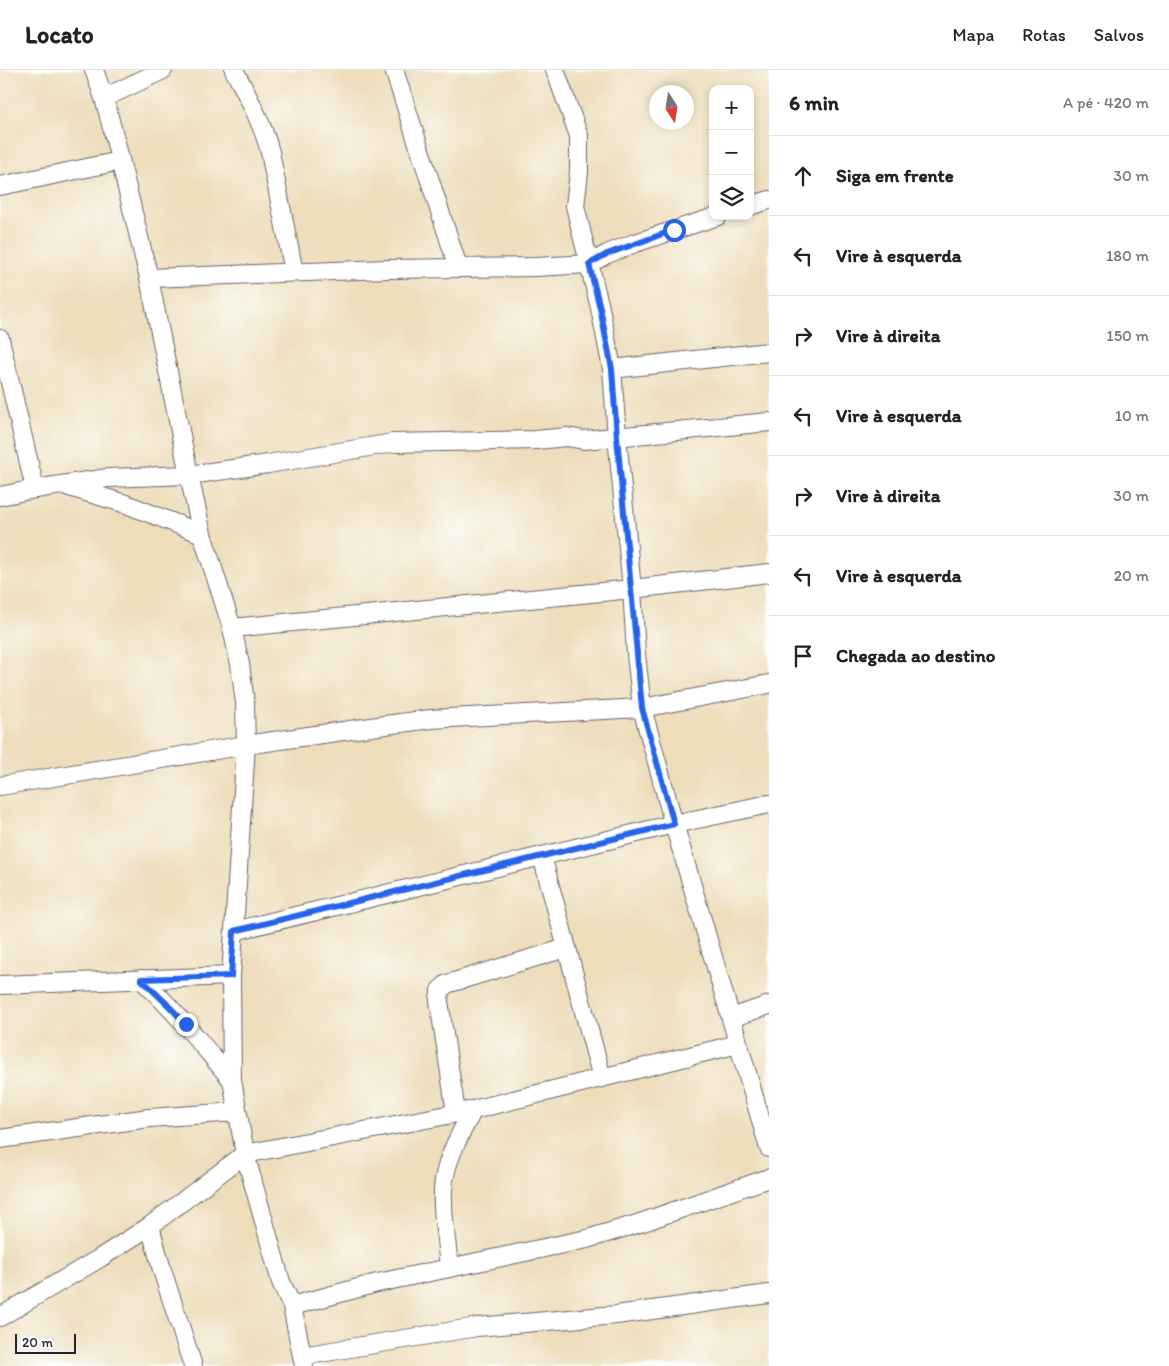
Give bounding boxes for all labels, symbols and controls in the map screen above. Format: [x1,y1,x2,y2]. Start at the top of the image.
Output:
text: Locato [25,20,94,49]
text: Mapa [952,24,994,46]
text: Rotas [1022,24,1066,46]
text: Salvos [1094,24,1144,46]
north arrow [649,85,694,130]
map controls [709,85,754,220]
button: + [709,85,754,130]
text: 6 min [789,90,839,115]
text: A pé · 420 m [1063,93,1149,112]
button: − [709,130,754,175]
icon: ahead [789,162,817,190]
text: Siga em frente [836,164,954,187]
text: 30 m [1113,166,1149,185]
button: layers [709,175,754,220]
route start [663,219,686,242]
icon: left [789,242,817,270]
text: Vire à esquerda [836,244,962,267]
text: 180 m [1106,246,1149,265]
icon: right [789,322,817,350]
text: Vire à direita [836,324,941,347]
text: 150 m [1106,326,1149,345]
icon: left [789,402,817,430]
text: Vire à esquerda [836,404,962,427]
text: 10 m [1115,406,1149,425]
icon: right [789,482,817,510]
text: Vire à direita [836,484,941,507]
text: 30 m [1113,486,1149,505]
icon: left [789,562,817,590]
text: Vire à esquerda [836,564,962,587]
text: 20 m [1114,566,1149,585]
icon: arrive [789,642,817,670]
text: Chegada ao destino [836,644,995,667]
route end [175,1013,198,1036]
scale bar [15,1331,76,1354]
text: 20 m [22,1334,53,1351]

